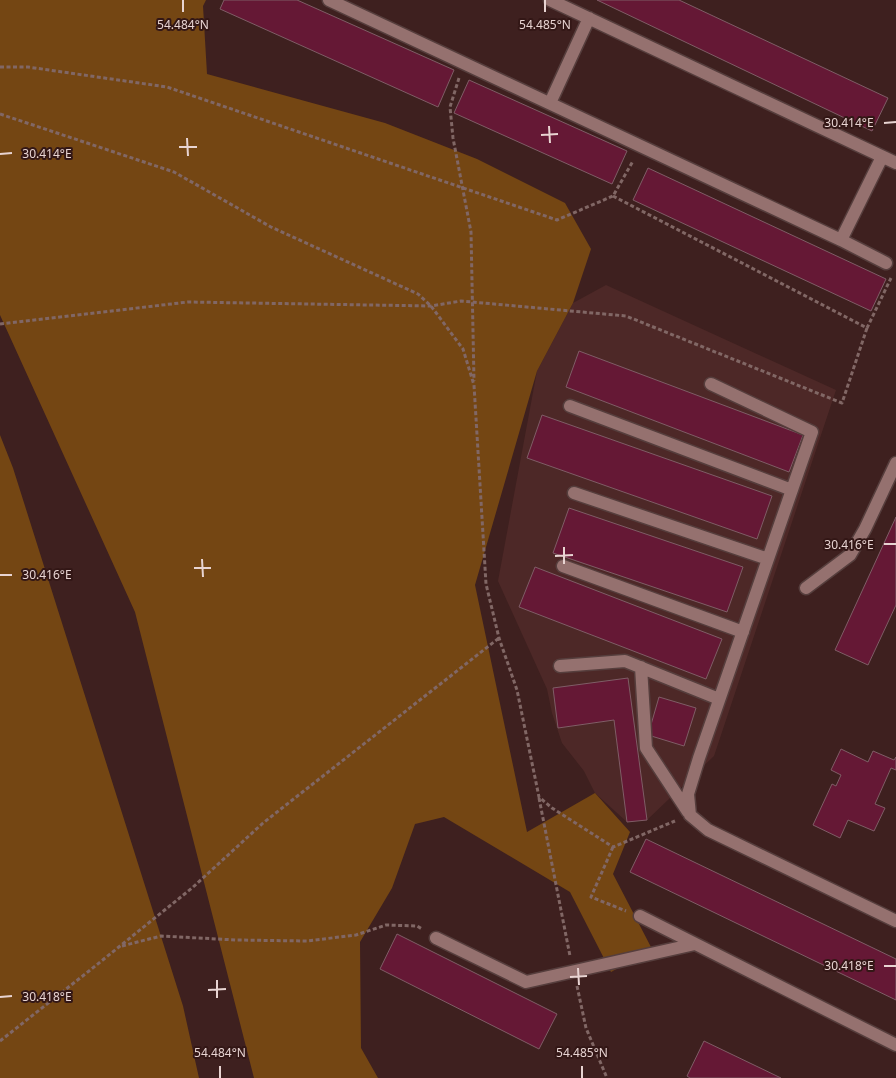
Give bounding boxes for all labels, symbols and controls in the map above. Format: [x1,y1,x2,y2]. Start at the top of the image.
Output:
text: 54.484°N [157,16,209,33]
text: 54.485°N [519,16,571,33]
text: 30.414°E [824,114,874,131]
text: 30.414°E [22,145,72,162]
text: 30.416°E [824,536,874,553]
text: 30.416°E [22,566,72,583]
text: 30.418°E [824,957,874,974]
text: 30.418°E [22,988,72,1005]
text: 54.484°N [194,1044,246,1061]
text: 54.485°N [556,1044,608,1061]

